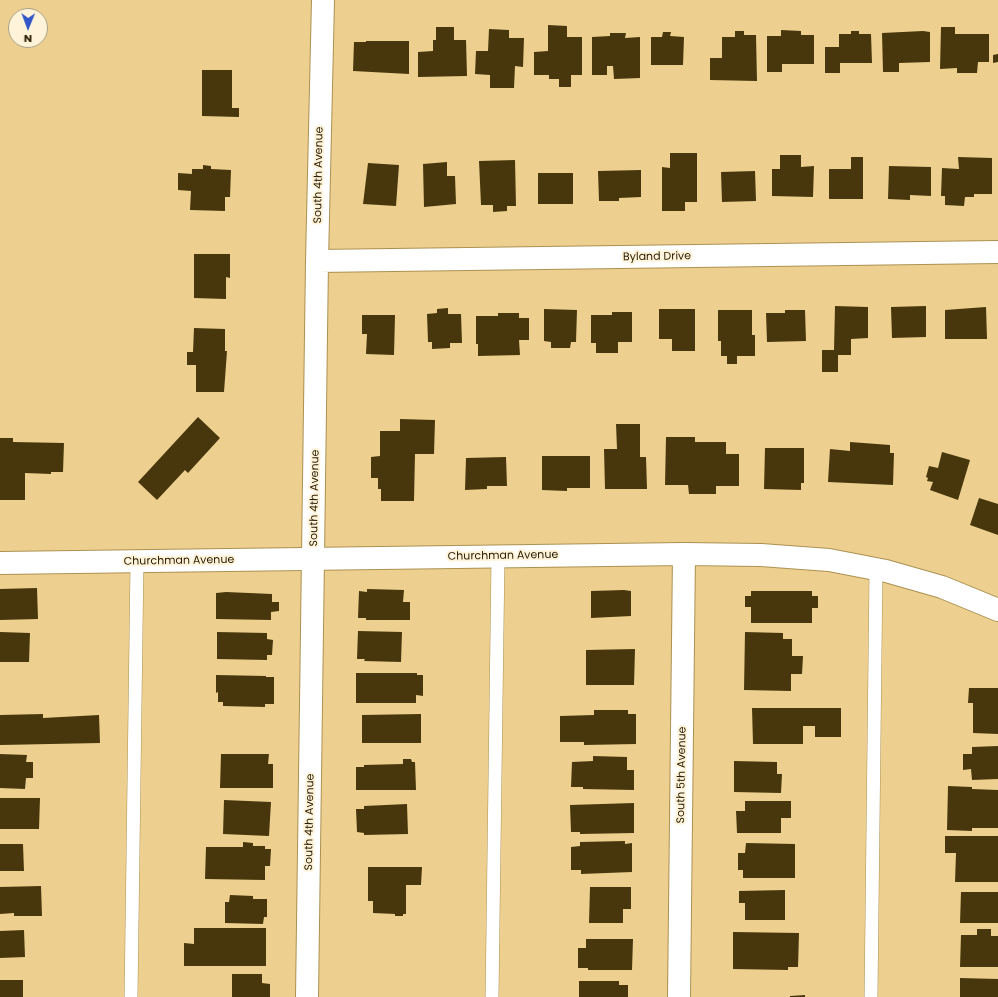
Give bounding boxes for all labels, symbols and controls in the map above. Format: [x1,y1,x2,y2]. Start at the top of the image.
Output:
north arrow [8,8,48,48]
text: N [24,31,32,47]
street label: South 4th Avenue [312,127,326,223]
street label: Byland Drive [623,250,691,264]
street label: South 4th Avenue [308,450,322,546]
street label: Churchman Avenue [448,548,558,564]
street label: Churchman Avenue [124,553,234,569]
street label: South 5th Avenue [675,727,689,823]
street label: South 4th Avenue [303,774,317,870]

